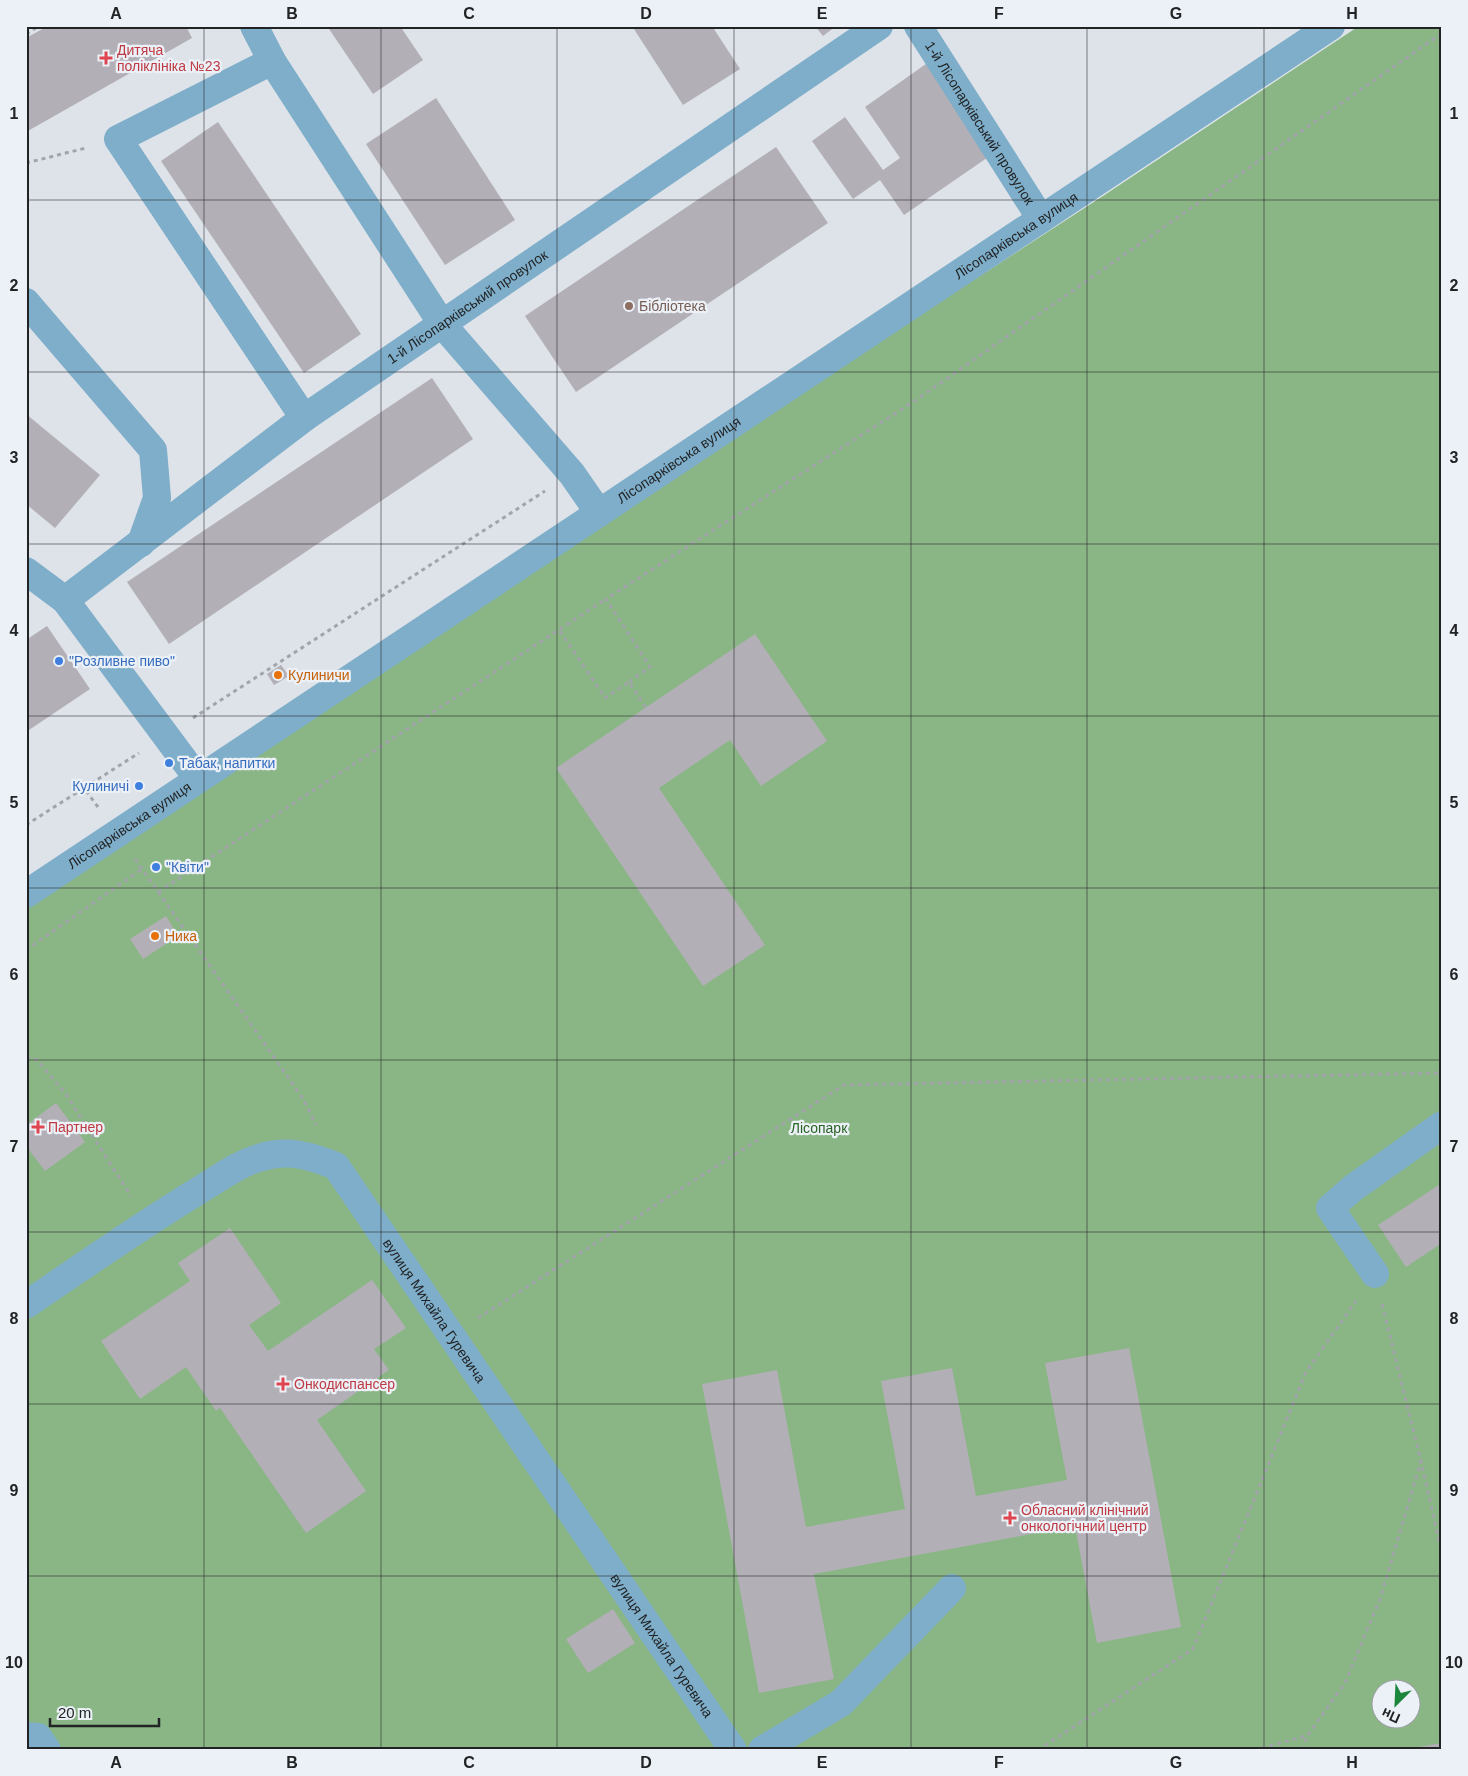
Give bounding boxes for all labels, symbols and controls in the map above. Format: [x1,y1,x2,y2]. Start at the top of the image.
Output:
text: A [110,5,122,22]
text: B [286,5,298,22]
text: C [463,5,475,22]
text: D [640,5,652,22]
text: E [817,5,828,22]
text: F [994,5,1004,22]
text: G [1170,5,1182,22]
text: H [1346,5,1358,22]
street label: 1-й Лісопарківський провулок [922,38,1038,208]
place label: Дитяча поліклініка №23 [117,42,221,74]
marker: Дитяча поліклініка №23 [99,51,113,65]
text: 1 [10,105,19,122]
text: 1 [1450,105,1459,122]
street label: Лісопарківська вулиця [951,189,1081,282]
street label: 1-й Лісопарківський провулок [384,246,551,367]
text: 2 [10,277,19,294]
text: 2 [1450,277,1459,294]
place label: Бібліотека [639,298,706,314]
marker: Бібліотека [623,300,635,312]
street label: Лісопарківська вулиця [614,413,744,507]
text: 3 [10,449,19,466]
text: 3 [1450,449,1459,466]
text: 4 [10,622,19,639]
text: 4 [1450,622,1459,639]
place label: "Розливне пиво" [69,653,175,669]
marker: "Розливне пиво" [53,655,65,667]
place label: Кулиничи [288,667,350,683]
marker: Кулиничи [272,669,284,681]
place label: Табак, напитки [179,755,275,771]
marker: Табак, напитки [163,757,175,769]
place label: Кулиничі [72,778,129,794]
street label: Лісопарківська вулиця [64,779,194,872]
marker: Кулиничі [133,780,145,792]
text: 5 [10,794,19,811]
text: 5 [1450,794,1459,811]
place label: "Квіти" [166,859,209,875]
marker: "Квіти" [150,861,162,873]
place label: Ника [165,928,197,944]
marker: Ника [149,930,161,942]
text: 6 [10,966,19,983]
text: 6 [1450,966,1459,983]
place label: Партнер [48,1119,103,1135]
park label: Лісопарк [791,1120,848,1136]
marker: Партнер [32,1121,44,1133]
text: 7 [10,1138,19,1155]
text: 7 [1450,1138,1459,1155]
street label: вулиця Михайла Гуревича [380,1235,489,1386]
text: 8 [10,1310,19,1327]
text: 8 [1450,1310,1459,1327]
place label: Онкодиспансер [294,1376,395,1392]
marker: Онкодиспансер [276,1377,290,1391]
text: 9 [10,1482,19,1499]
text: 9 [1450,1482,1459,1499]
place label: Обласний клінічний онкологічний центр [1021,1502,1149,1534]
marker: Обласний клінічний онкологічний центр [1003,1511,1017,1525]
street label: вулиця Михайла Гуревича [607,1570,717,1721]
text: 10 [5,1654,23,1671]
text: 10 [1445,1654,1463,1671]
north arrow [1370,1678,1420,1728]
scale bar [50,1696,159,1728]
text: 20 m [58,1704,91,1721]
text: Пн [1379,1705,1402,1727]
text: A [110,1754,122,1771]
text: B [286,1754,298,1771]
text: C [463,1754,475,1771]
text: D [640,1754,652,1771]
text: E [817,1754,828,1771]
text: F [994,1754,1004,1771]
text: G [1170,1754,1182,1771]
text: H [1346,1754,1358,1771]

